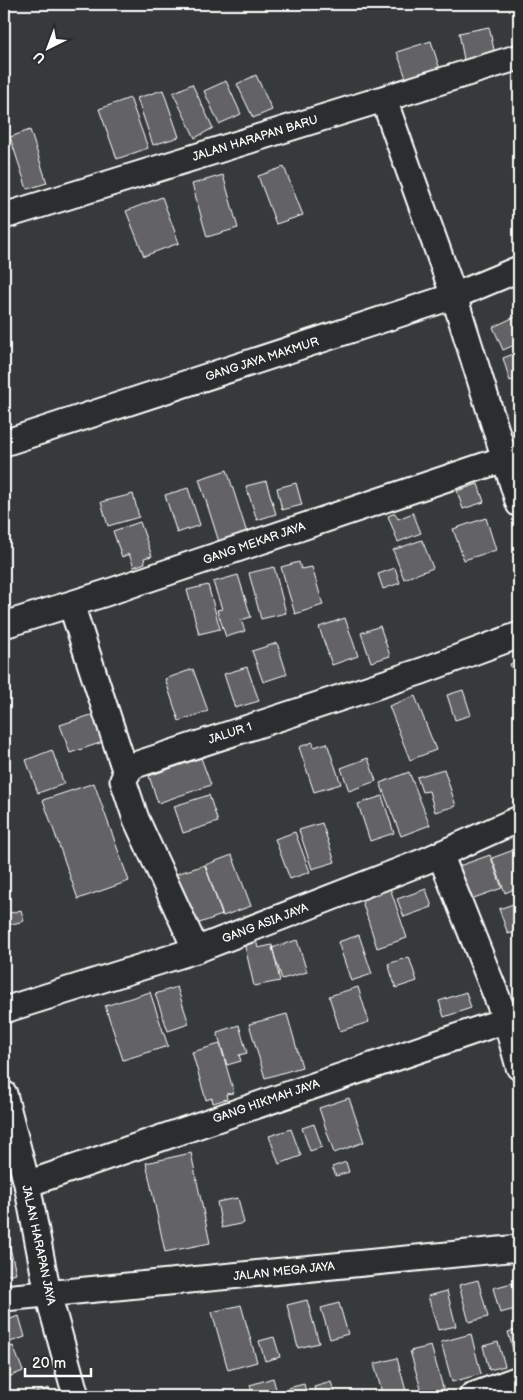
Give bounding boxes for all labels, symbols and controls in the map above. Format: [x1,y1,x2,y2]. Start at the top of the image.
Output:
north arrow [22,22,72,72]
text: U [30,48,49,67]
street label: JALAN HARAPAN BARU [190,112,320,165]
street label: GANG JAYA MAKMUR [204,334,321,385]
street label: GANG MEKAR JAYA [201,519,308,568]
street label: JALUR 1 [206,719,254,748]
street label: GANG ASIA JAYA [220,900,311,947]
street label: GANG HIKMAH JAYA [211,1076,322,1127]
street label: JALAN HARAPAN JAYA [18,1184,59,1307]
street label: JALAN MEGA JAYA [233,1259,336,1284]
scale bar [25,1345,91,1377]
text: 20 m [32,1354,66,1373]

